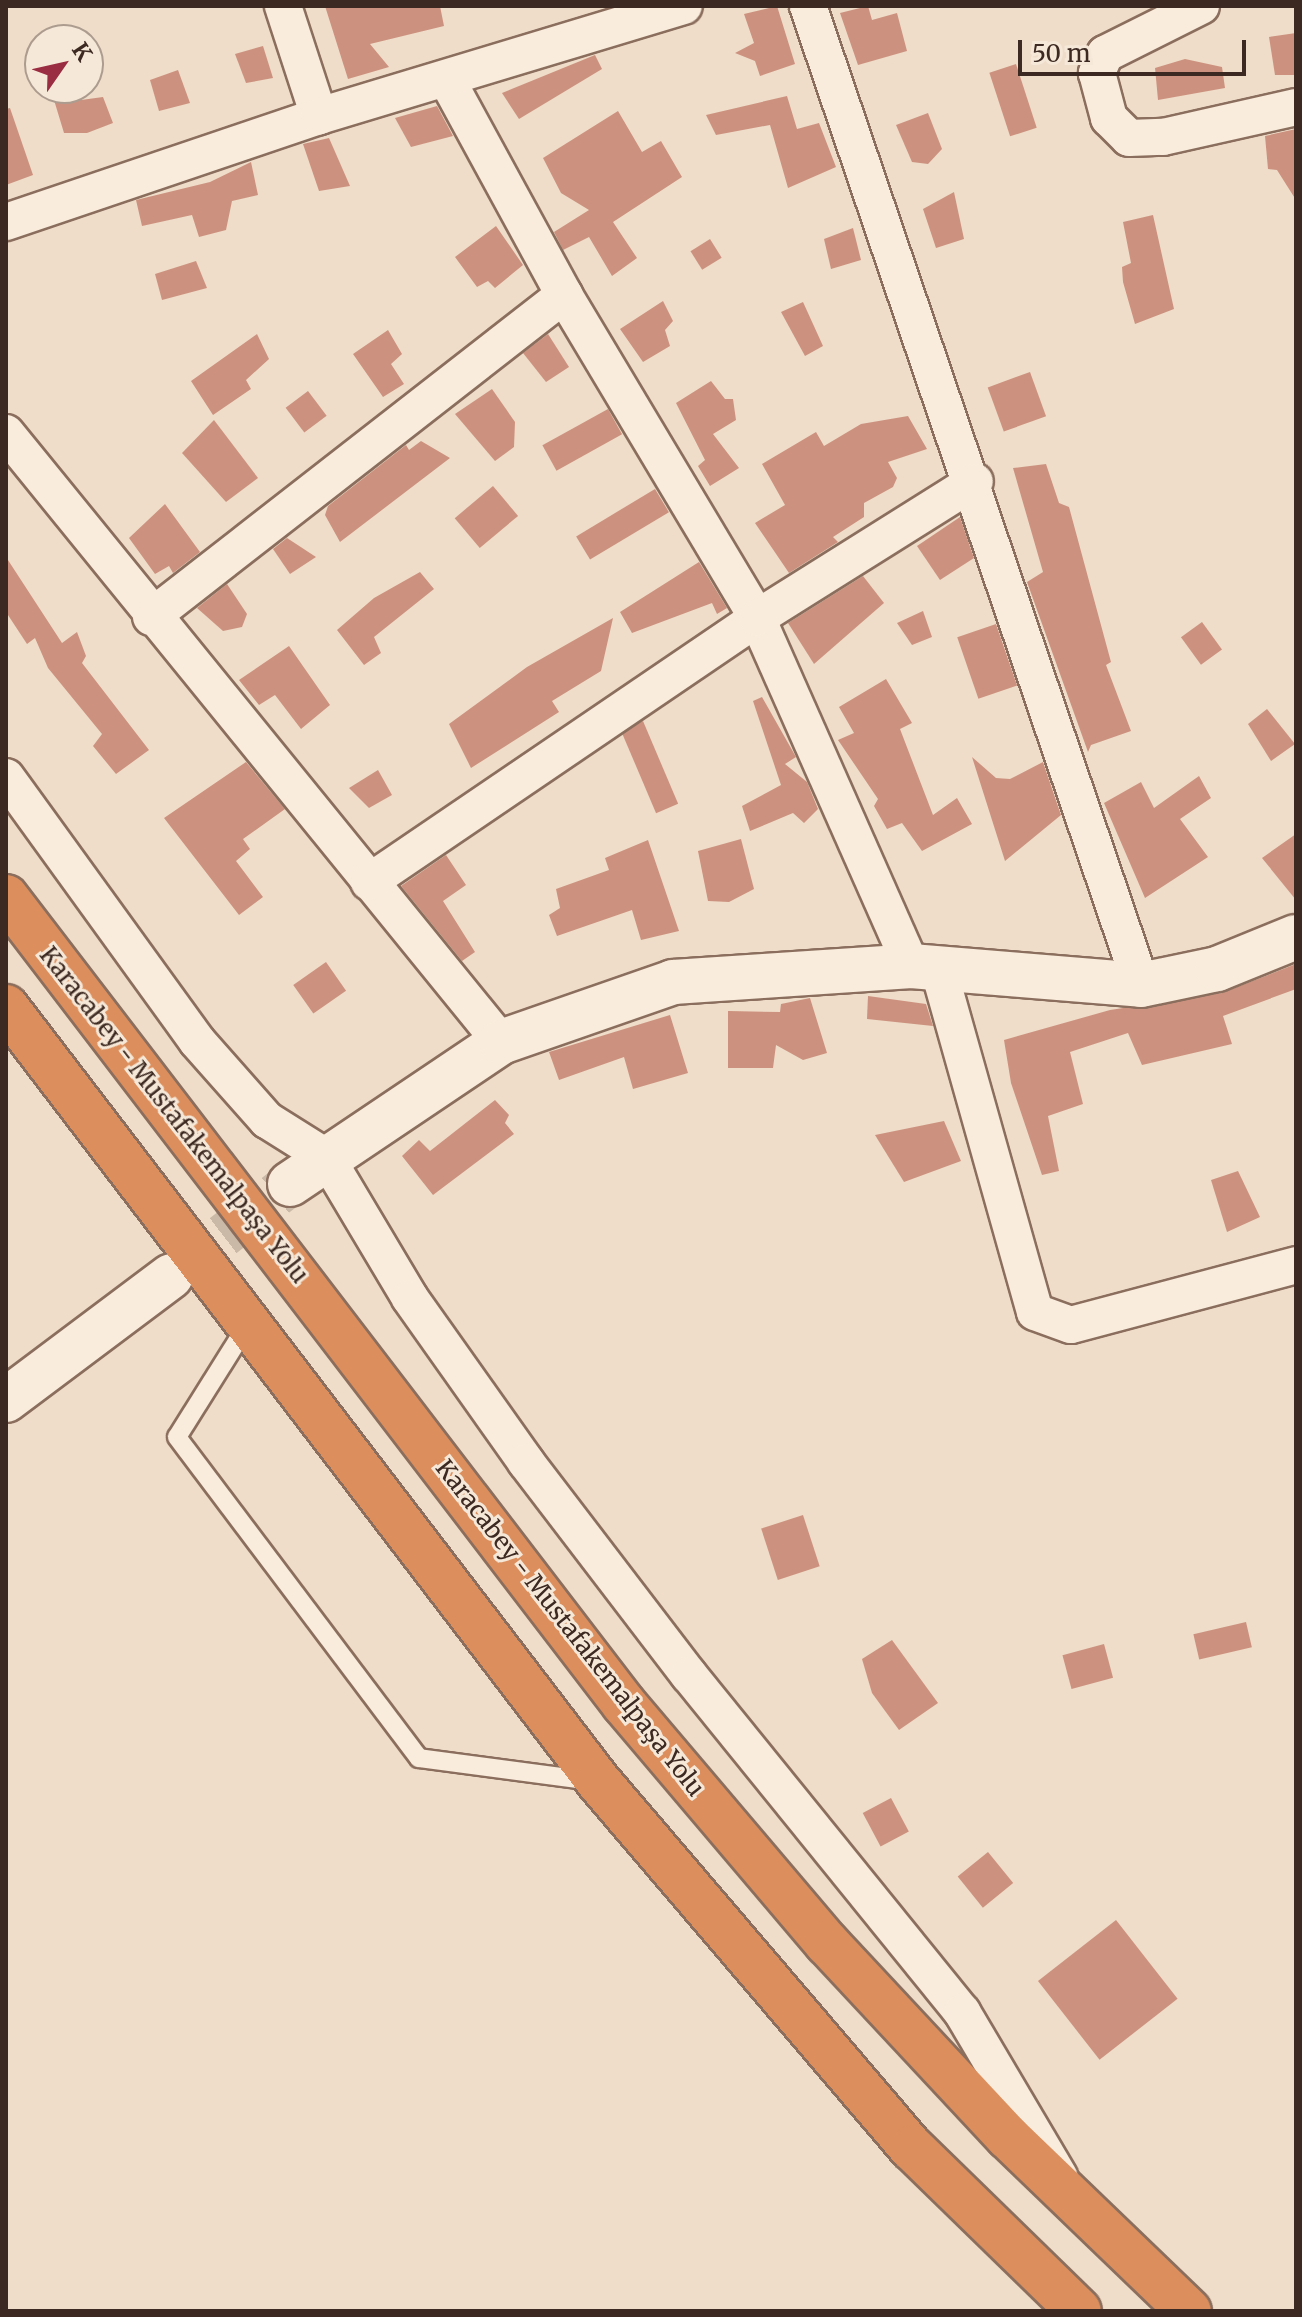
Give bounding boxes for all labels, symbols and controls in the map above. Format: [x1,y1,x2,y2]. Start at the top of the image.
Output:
north arrow [24,24,104,104]
scale bar [1022,24,1250,74]
text: K [66,37,98,66]
text: 50 m [1032,38,1091,69]
street label: Karacabey - Mustafakemalpaşa Yolu [34,941,314,1289]
street label: Karacabey - Mustafakemalpaşa Yolu [430,1454,710,1802]

